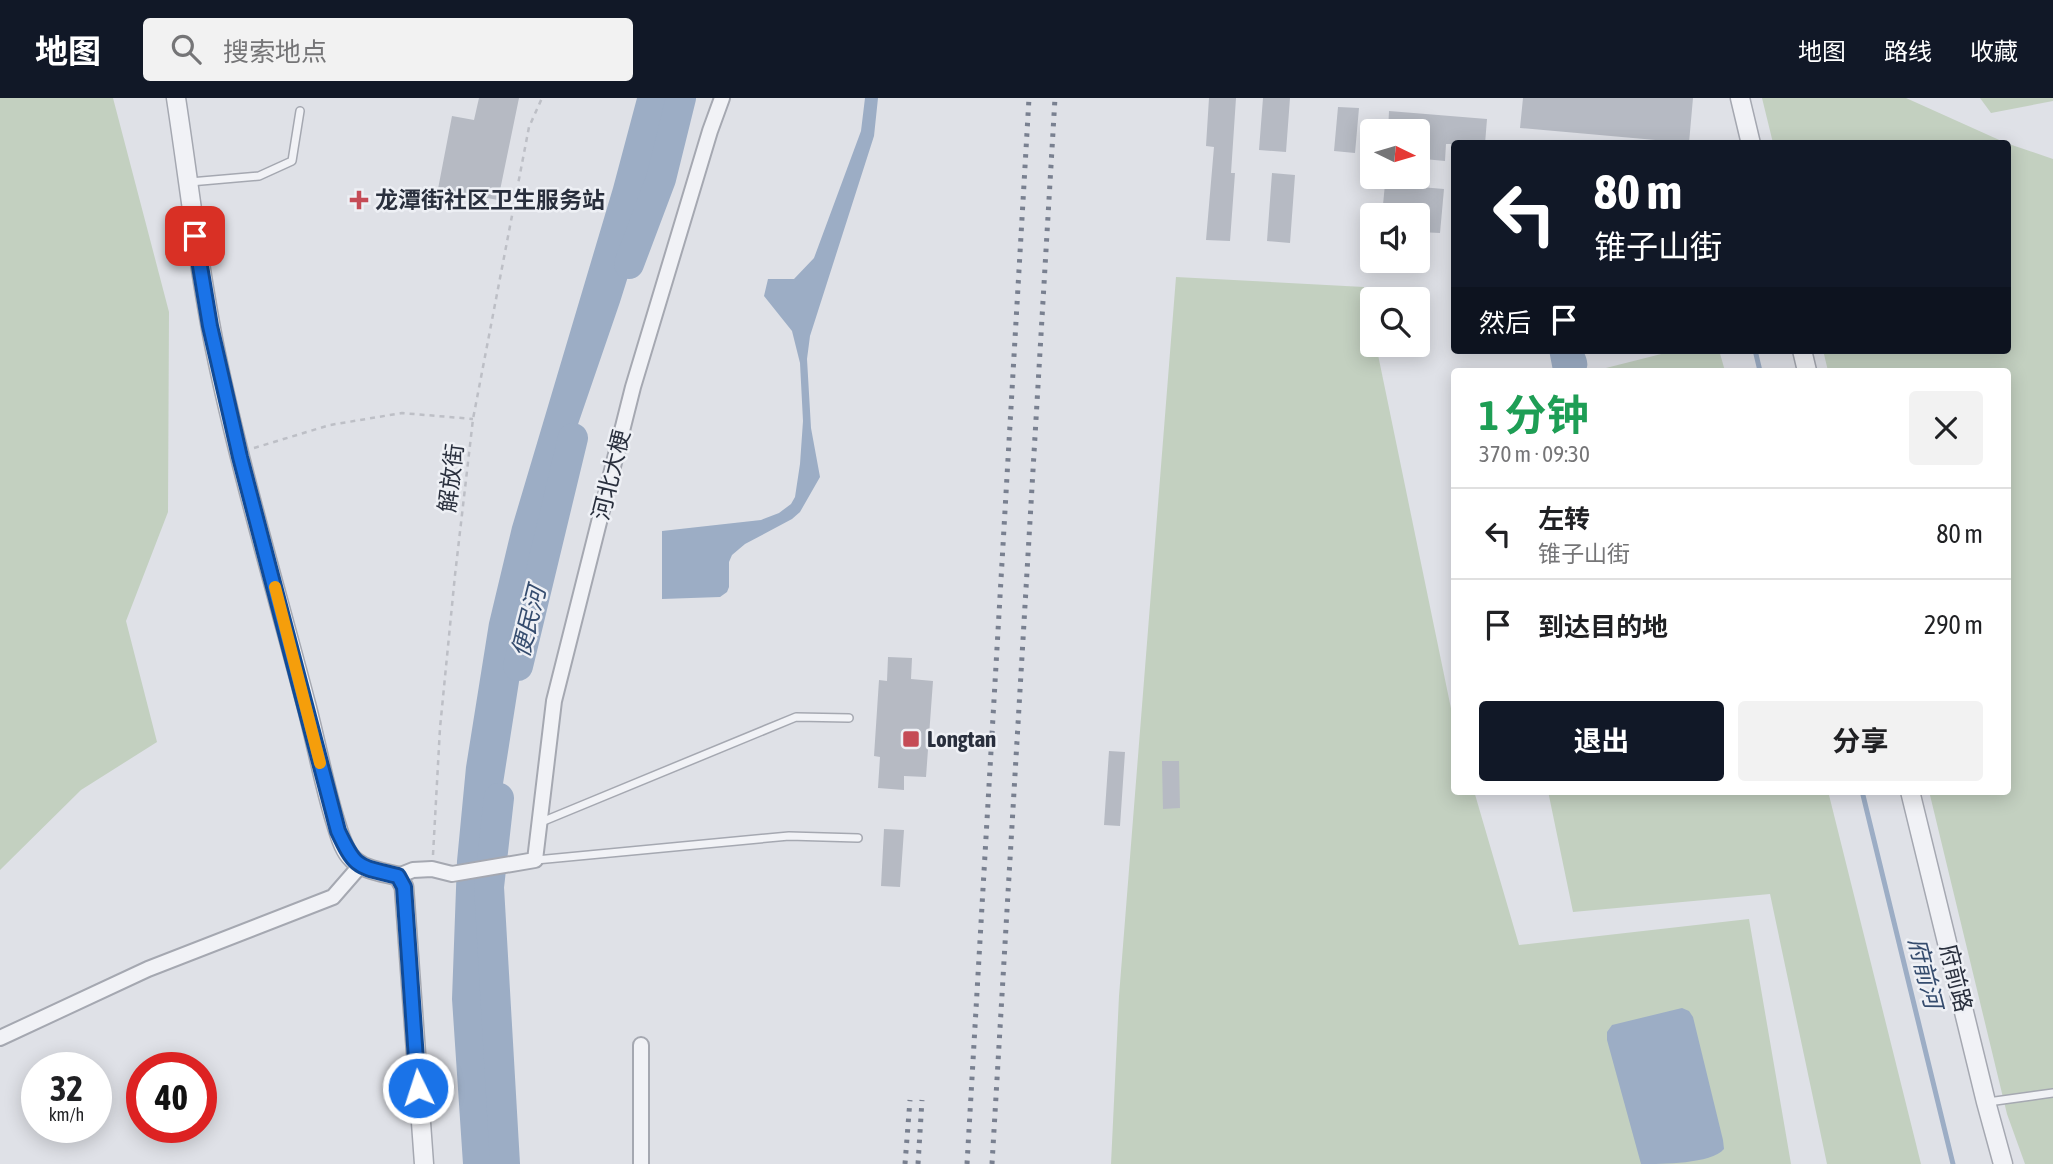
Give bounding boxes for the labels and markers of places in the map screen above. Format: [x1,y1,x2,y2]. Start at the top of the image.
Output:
place label: 龙潭街社区卫生服务站 [375,187,605,213]
marker: 龙潭街社区卫生服务站 [349,190,369,210]
pin [165,206,225,266]
place label: Longtan [927,726,996,752]
marker: Longtan [901,729,921,749]

